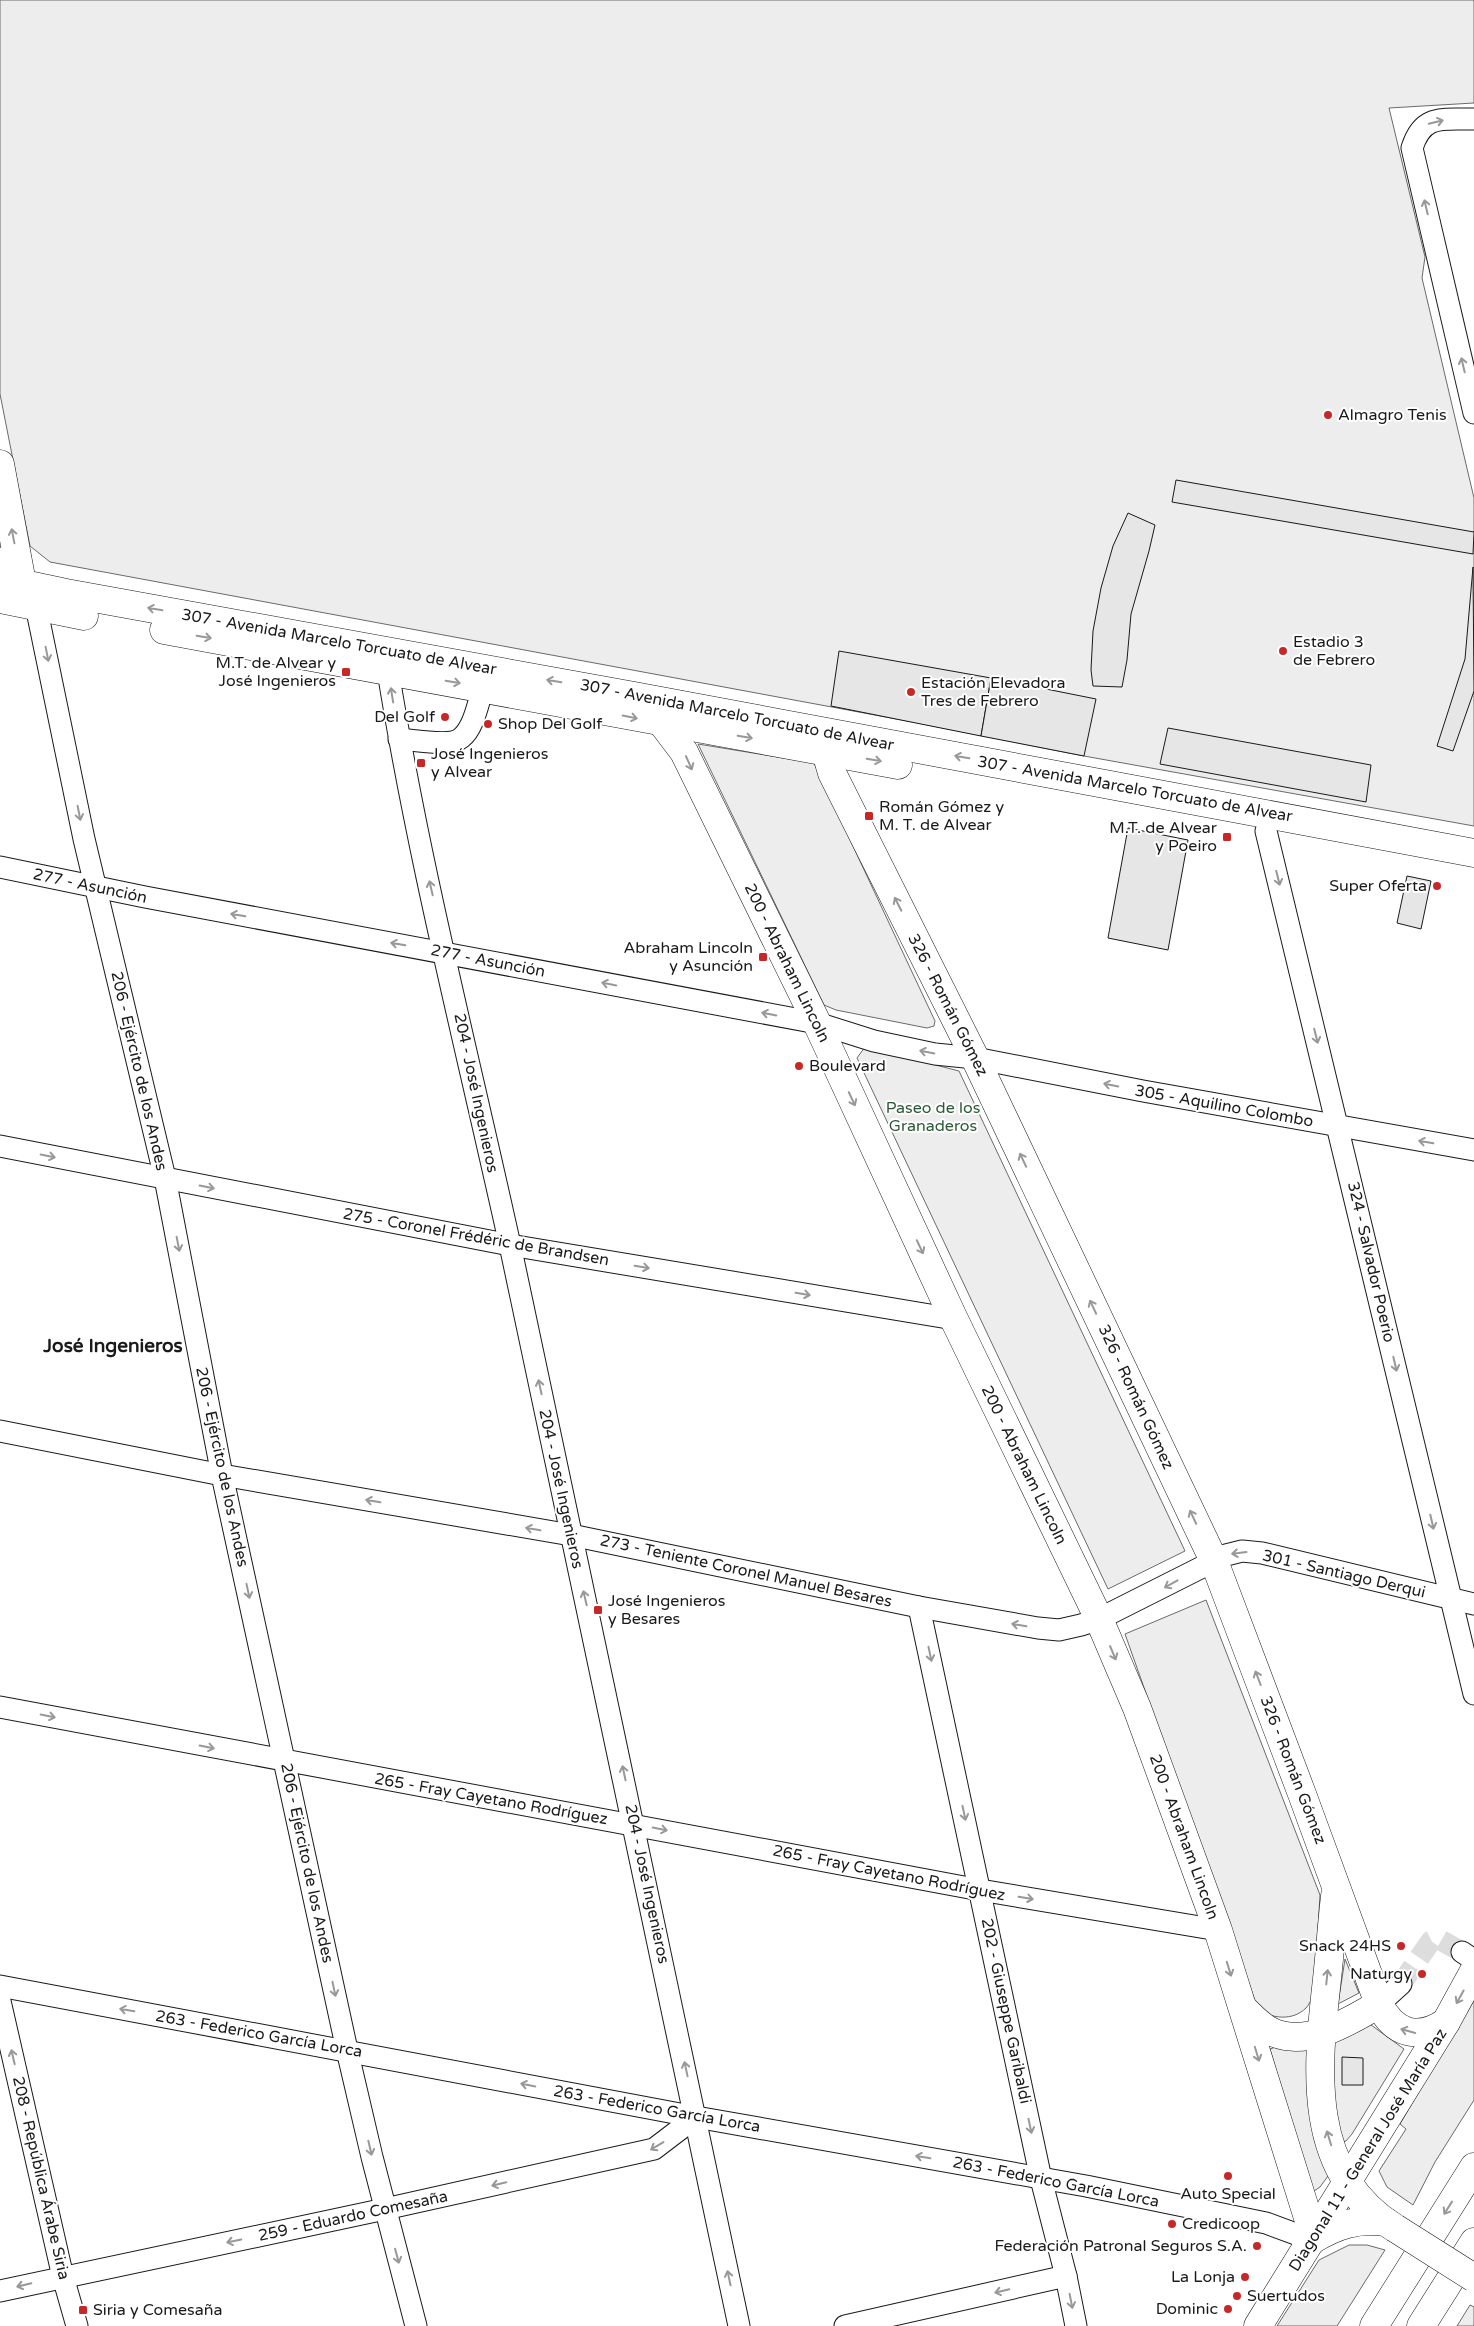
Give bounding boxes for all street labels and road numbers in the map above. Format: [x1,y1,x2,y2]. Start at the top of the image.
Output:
street label: 307 - Avenida Marcelo Torcuato de Alvear [180,604,499,680]
street label: 307 - Avenida Marcelo Torcuato de Alvear [578,675,897,755]
street label: 307 - Avenida Marcelo Torcuato de Alvear [976,751,1295,827]
street label: 277 - Asunción [31,864,149,908]
street label: 200 - Abraham Lincoln [740,880,834,1046]
street label: 326 - Román Gómez [903,930,993,1080]
street label: 277 - Asunción [429,940,547,982]
street label: 206 - Ejército de los Andes [106,969,172,1173]
street label: 204 - José Ingenieros [449,1011,503,1175]
street label: 305 - Aquilino Colombo [1133,1080,1315,1132]
street label: 324 - Salvador Poerio [1343,1180,1399,1344]
street label: 275 - Coronel Frédéric de Brandsen [341,1204,611,1270]
street label: 326 - Román Gómez [1094,1322,1178,1473]
street label: 206 - Ejército de los Andes [191,1365,253,1569]
street label: 200 - Abraham Lincoln [977,1382,1071,1548]
street label: 204 - José Ingenieros [534,1407,588,1571]
street label: 273 - Teniente Coronel Manuel Besares [598,1530,894,1612]
street label: 301 - Santiago Derqui [1260,1545,1428,1603]
street label: 326 - Román Gómez [1255,1693,1331,1847]
street label: 200 - Abraham Lincoln [1145,1752,1223,1922]
street label: 206 - Ejército de los Andes [276,1761,338,1965]
street label: 265 - Fray Cayetano Rodríguez [373,1769,609,1829]
street label: 204 - José Ingenieros [620,1802,674,1966]
street label: 265 - Fray Cayetano Rodríguez [771,1841,1007,1905]
street label: 202 - Giuseppe Garibaldi [977,1916,1035,2106]
street label: 263 - Federico García Lorca [154,2006,364,2062]
street label: Diagonal 11 - General José María Paz [1285,2025,1451,2275]
street label: 208 - República Árabe Siria [8,2074,74,2282]
street label: 263 - Federico García Lorca [552,2081,762,2137]
street label: 263 - Federico García Lorca [951,2152,1161,2212]
street label: 259 - Eduardo Comesaña [256,2186,450,2246]

